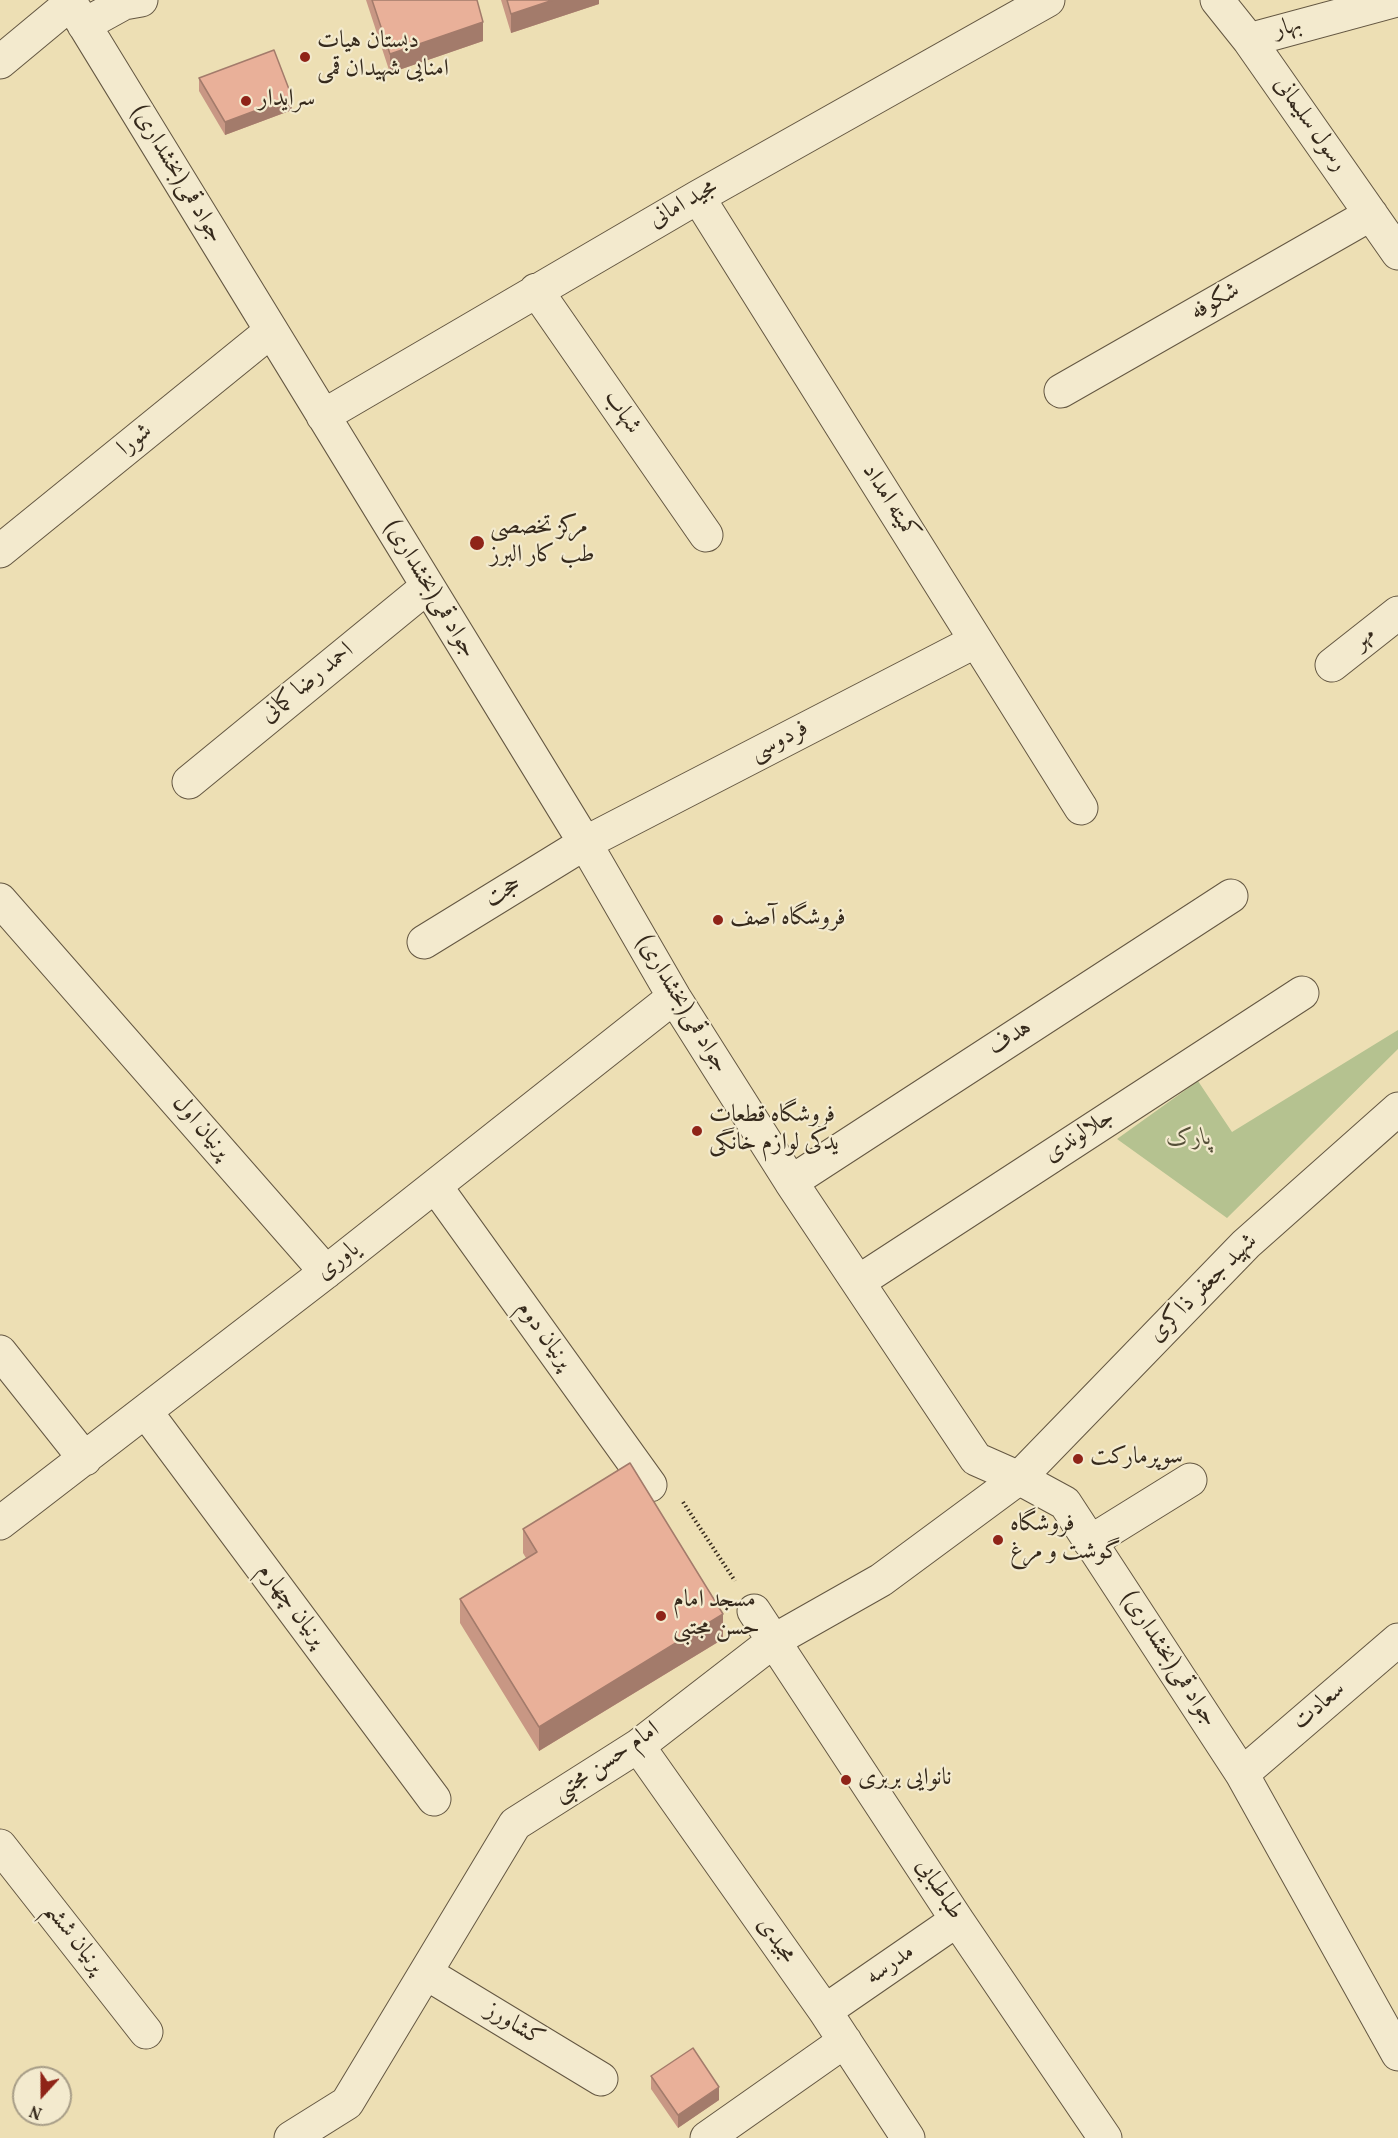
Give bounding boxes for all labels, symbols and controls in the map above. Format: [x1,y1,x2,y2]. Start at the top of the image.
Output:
street label: بهار [1271,11,1305,47]
place label: دبستان هیات امنایی شهیدان قمی [317,29,449,85]
marker: دبستان هیات امنایی شهیدان قمی [298,50,312,64]
street label: رسول سلیمانی [1266,72,1352,178]
place label: سرایدار [258,87,315,115]
marker: سرایدار [239,94,253,108]
street label: جواد قمی(بخشداری) [124,101,228,249]
street label: مجید امانی [645,174,723,236]
street label: شکوفه [1186,277,1246,329]
street label: شهاب [596,385,646,441]
street label: شورا [113,418,159,464]
street label: کمیته امداد [854,459,924,547]
place label: مرکز تخصصی طب کار البرز [490,515,595,571]
street label: جواد قمی(بخشداری) [377,516,481,664]
marker: مرکز تخصصی طب کار البرز [468,534,486,552]
street label: مهر [1348,621,1382,657]
street label: احمد رضا کمانی [255,638,361,730]
street label: فردوسی [746,715,814,769]
street label: حجت [480,871,528,915]
place label: فروشگاه آصف [730,906,845,934]
marker: فروشگاه آصف [711,913,725,927]
street label: جواد قمی(بخشداری) [629,931,733,1079]
street label: هدف [984,1014,1038,1064]
street label: پرنیان اول [164,1090,236,1166]
place label: فروشگاه قطعات یدکی لوازم خانگی [709,1103,839,1159]
street label: جلالوندی [1040,1104,1120,1170]
marker: فروشگاه قطعات یدکی لوازم خانگی [690,1124,704,1138]
park label: پارک [1167,1126,1211,1154]
street label: شهید جعفر ذاکری [1143,1228,1265,1350]
street label: یاوری [311,1236,367,1288]
street label: پرنیان دوم [509,1296,577,1376]
place label: سوپرمارکت [1090,1445,1183,1473]
marker: سوپرمارکت [1071,1452,1085,1466]
place label: فروشگاه گوشت و مرغ [1010,1512,1121,1568]
marker: فروشگاه گوشت و مرغ [991,1533,1005,1547]
street label: پرنیان چهارم [249,1559,331,1653]
street label: جواد قمی(بخشداری) [1114,1587,1222,1733]
place label: مسجد امام حسن مجتبی [673,1588,760,1644]
marker: مسجد امام حسن مجتبی [654,1609,668,1623]
street label: سعادت [1288,1676,1352,1738]
street label: امام حسن مجتبی [548,1717,666,1809]
place label: نانوایی بربری [858,1766,952,1794]
marker: نانوایی بربری [839,1773,853,1787]
street label: طباطبایی [908,1854,968,1926]
street label: پرنیان ششم [36,1898,110,1980]
street label: مجیدی [749,1912,801,1970]
street label: مدرسه [861,1939,921,1993]
street label: کشاورز [479,1997,549,2055]
north arrow [12,2066,72,2126]
text: N [27,2099,46,2123]

